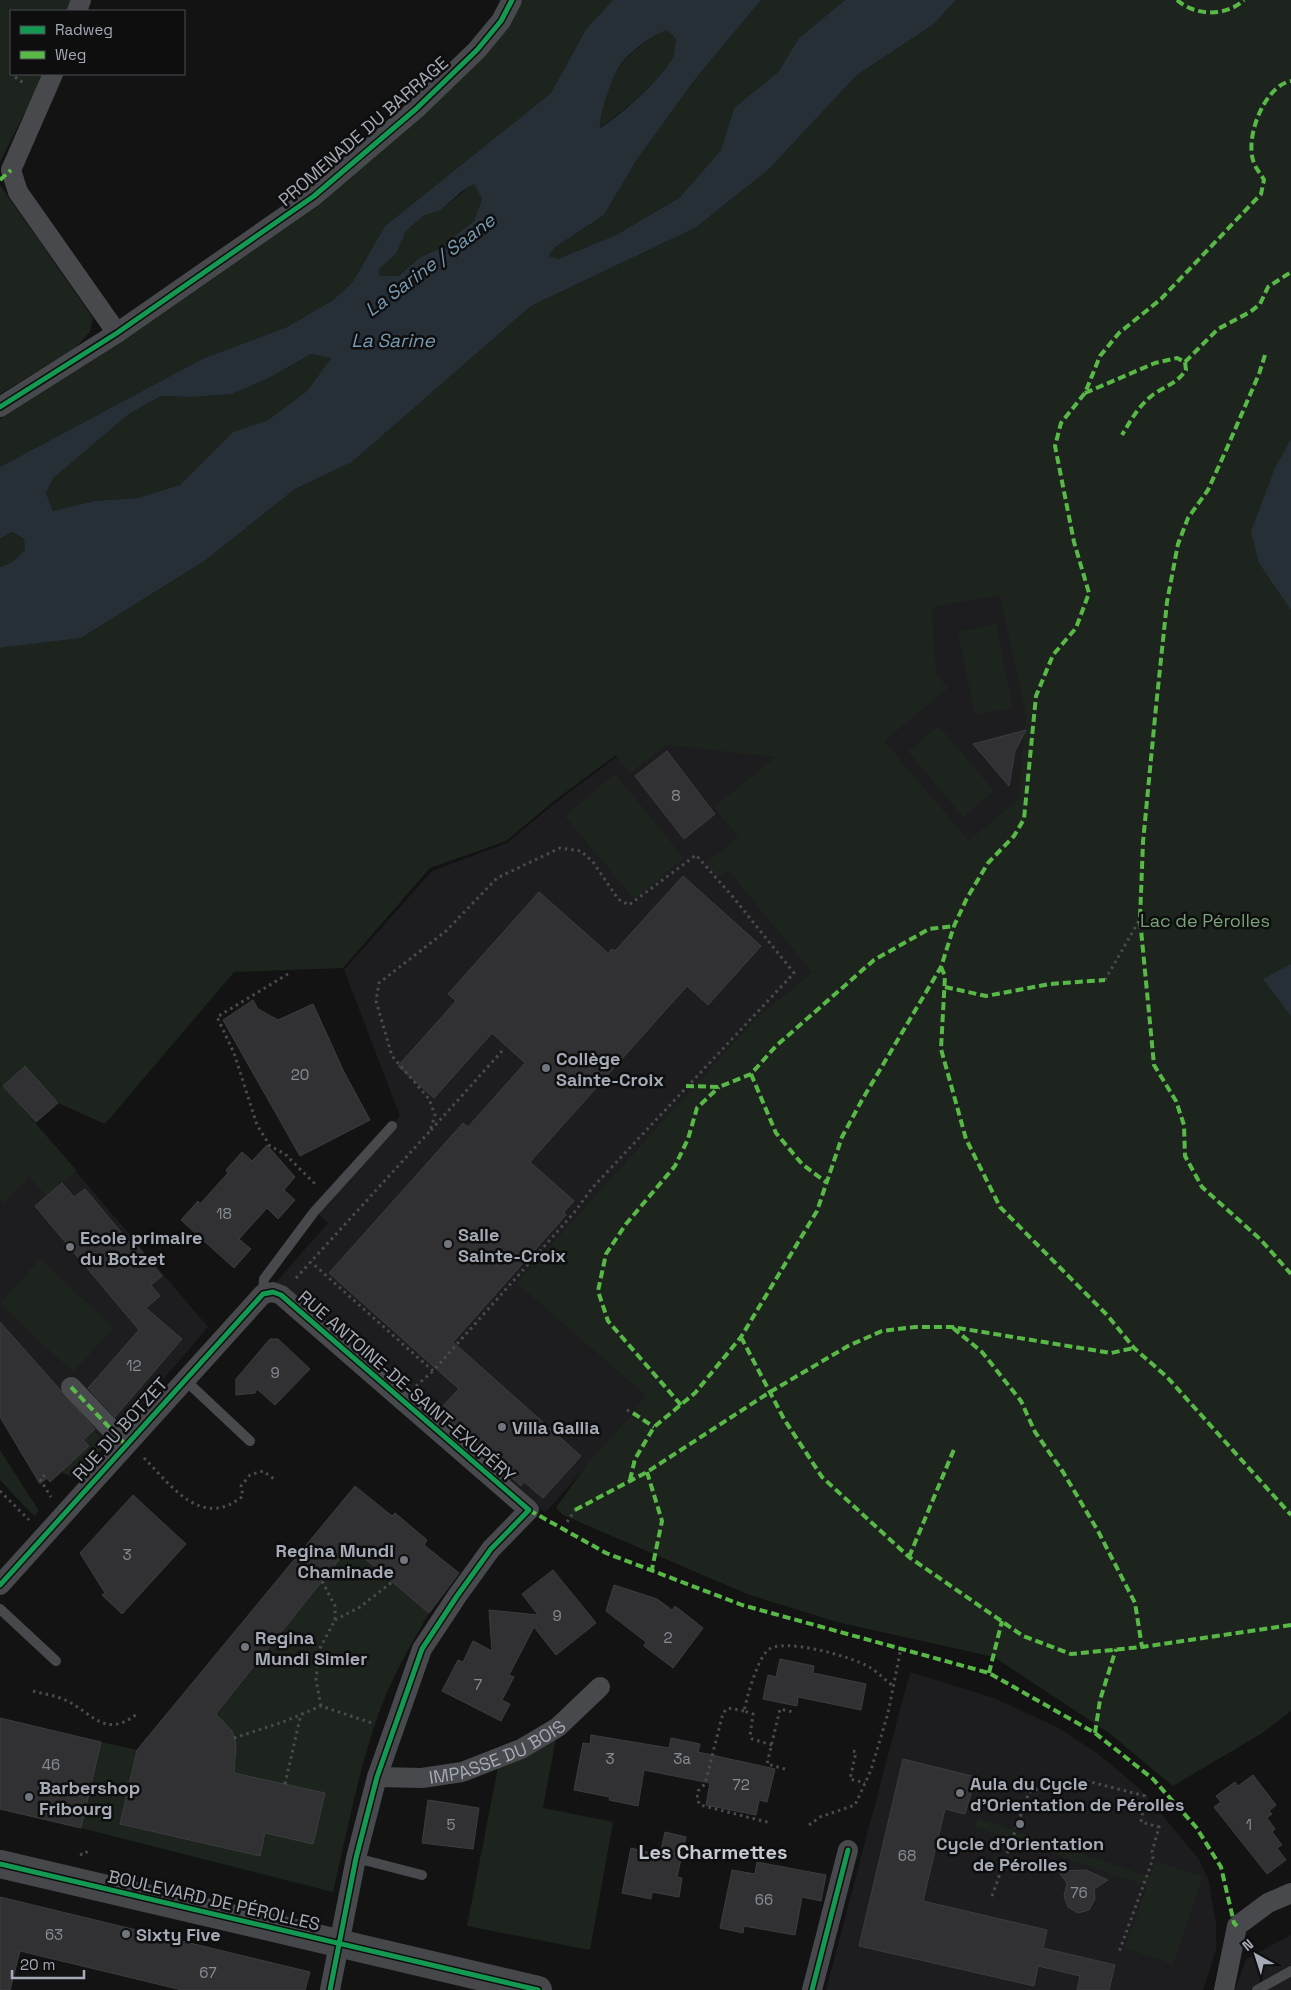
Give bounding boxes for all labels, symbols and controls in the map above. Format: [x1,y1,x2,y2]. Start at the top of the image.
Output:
legend [10,10,185,75]
text: Radweg [55,20,113,39]
text: Weg [55,45,86,64]
street label: PROMENADE DU BARRAGE [273,51,453,211]
water label: La Sarine / Saane [360,207,501,322]
water label: La Sarine [351,328,435,353]
house number: 8 [671,786,681,805]
park label: Lac de Pérolles [1140,909,1270,932]
place label: Collège Sainte-Croix [556,1047,664,1091]
marker: Collège Sainte-Croix [540,1062,552,1074]
house number: 20 [291,1065,309,1084]
house number: 18 [216,1204,232,1223]
place label: Salle Sainte-Croix [458,1223,566,1267]
place label: Ecole primaire du Botzet [80,1226,202,1270]
marker: Salle Sainte-Croix [442,1238,454,1250]
marker: Ecole primaire du Botzet [64,1241,76,1253]
street label: RUE ANTOINE-DE-SAINT-EXUPÉRY [294,1285,520,1487]
house number: 12 [126,1356,142,1375]
house number: 9 [270,1363,280,1382]
street label: RUE DU BOTZET [67,1372,173,1486]
place label: Villa Gallia [512,1416,600,1439]
marker: Villa Gallia [496,1421,508,1433]
place label: Regina Mundi Chaminade [276,1539,394,1583]
house number: 3 [122,1545,132,1564]
marker: Regina Mundi Chaminade [398,1554,410,1566]
house number: 9 [552,1606,562,1625]
place label: Regina Mundi Simler [255,1626,367,1670]
house number: 2 [663,1628,673,1647]
marker: Regina Mundi Simler [239,1641,251,1653]
house number: 7 [474,1675,482,1694]
street label: IMPASSE DU BOIS [427,1714,570,1788]
house number: 3 [605,1749,615,1768]
house number: 3a [673,1749,691,1768]
house number: 46 [42,1755,60,1774]
place label: Aula du Cycle d'Orientation de Pérolles [970,1772,1184,1816]
house number: 72 [732,1775,750,1794]
place label: Barbershop Fribourg [39,1776,140,1820]
marker: Aula du Cycle d'Orientation de Pérolles [954,1787,966,1799]
marker: Barbershop Fribourg [23,1791,35,1803]
house number: 5 [447,1815,456,1834]
house number: 1 [1246,1815,1252,1834]
marker: Cycle d'Orientation de Pérolles [1014,1818,1026,1830]
place label: Cycle d'Orientation de Pérolles [936,1832,1104,1876]
district label: Les Charmettes [639,1839,787,1865]
house number: 68 [898,1846,916,1865]
street label: BOULEVARD DE PÉROLLES [106,1864,322,1936]
house number: 76 [1070,1883,1088,1902]
house number: 66 [755,1890,773,1909]
place label: Sixty Five [136,1923,221,1946]
house number: 63 [45,1925,63,1944]
marker: Sixty Five [120,1928,132,1940]
north arrow [1231,1930,1281,1980]
text: N [1239,1935,1257,1955]
scale bar [12,1948,85,1980]
text: 20 m [20,1955,55,1974]
house number: 67 [199,1963,217,1982]

